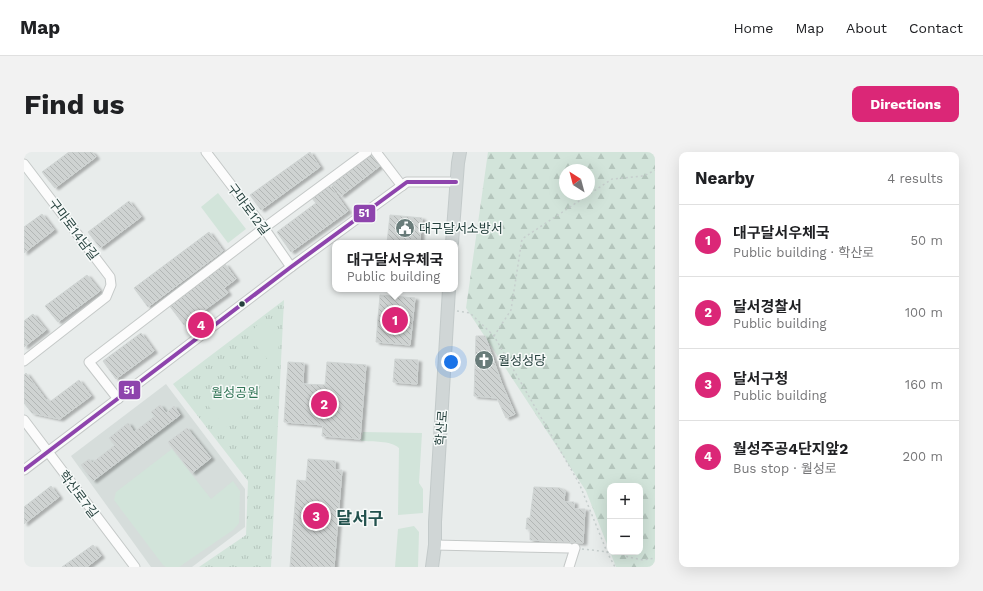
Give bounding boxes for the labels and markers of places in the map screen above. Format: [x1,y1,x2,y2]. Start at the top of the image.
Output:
public building icon: 대구달서소방서 [394,217,416,239]
place label: 대구달서소방서 [419,221,503,236]
unlabelled marker [237,299,247,309]
pin: 1 [382,305,408,335]
pin: 4 [188,310,214,340]
church icon: 월성성당 [473,349,495,371]
place label: 월성성당 [498,353,546,368]
pin: 2 [311,389,337,419]
pin: 3 [303,501,329,531]

